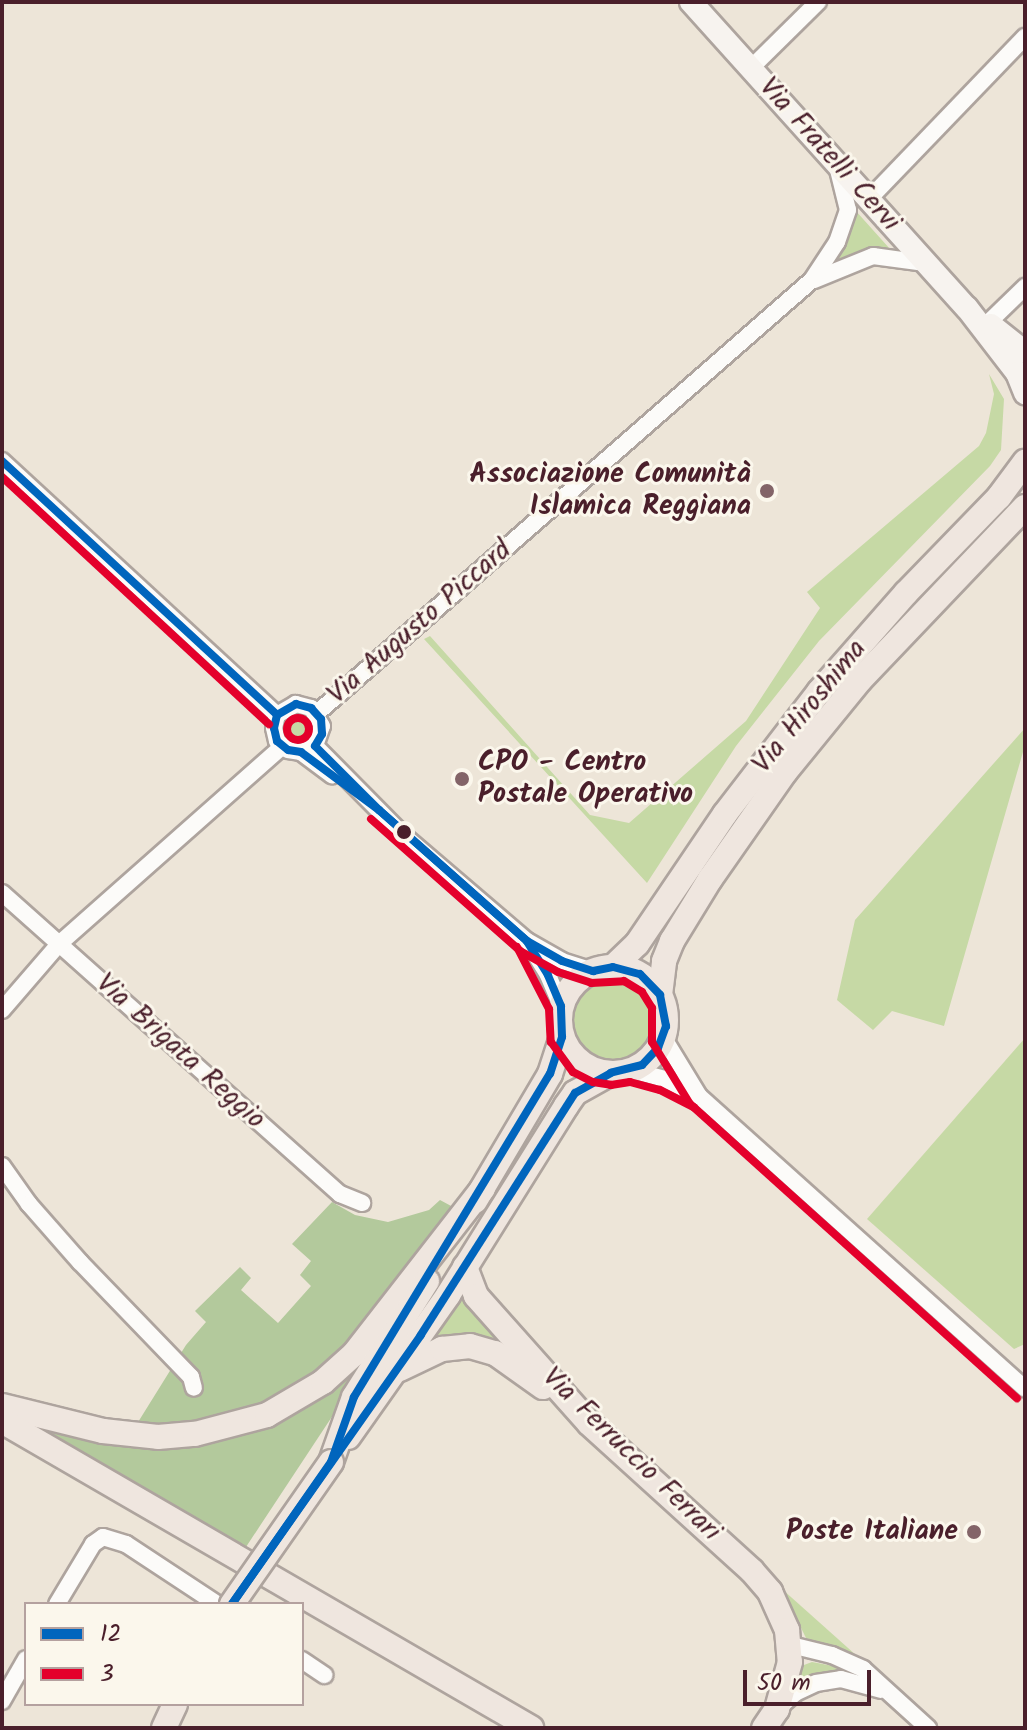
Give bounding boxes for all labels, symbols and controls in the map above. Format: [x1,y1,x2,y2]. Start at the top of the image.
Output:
street label: Via Fratelli Cervi [751,71,907,239]
place label: Associazione Comunità Islamica Reggiana [469,458,751,524]
marker: Associazione Comunità Islamica Reggiana [758,482,776,500]
street label: Via Augusto Piccard [321,534,519,712]
street label: Via Hiroshima [746,633,874,781]
place label: CPO - Centro Postale Operativo [478,746,693,812]
marker: CPO - Centro Postale Operativo [453,770,471,788]
unlabelled marker [396,824,412,840]
street label: Via Brigata Reggio [88,967,272,1137]
street label: Via Ferruccio Ferrari [535,1361,727,1549]
place label: Poste Italiane [786,1515,958,1549]
marker: Poste Italiane [965,1523,983,1541]
legend [24,1602,304,1706]
text: 12 [100,1615,121,1654]
scale bar [747,1654,875,1704]
text: 3 [100,1655,114,1694]
text: 50 m [757,1664,811,1703]

